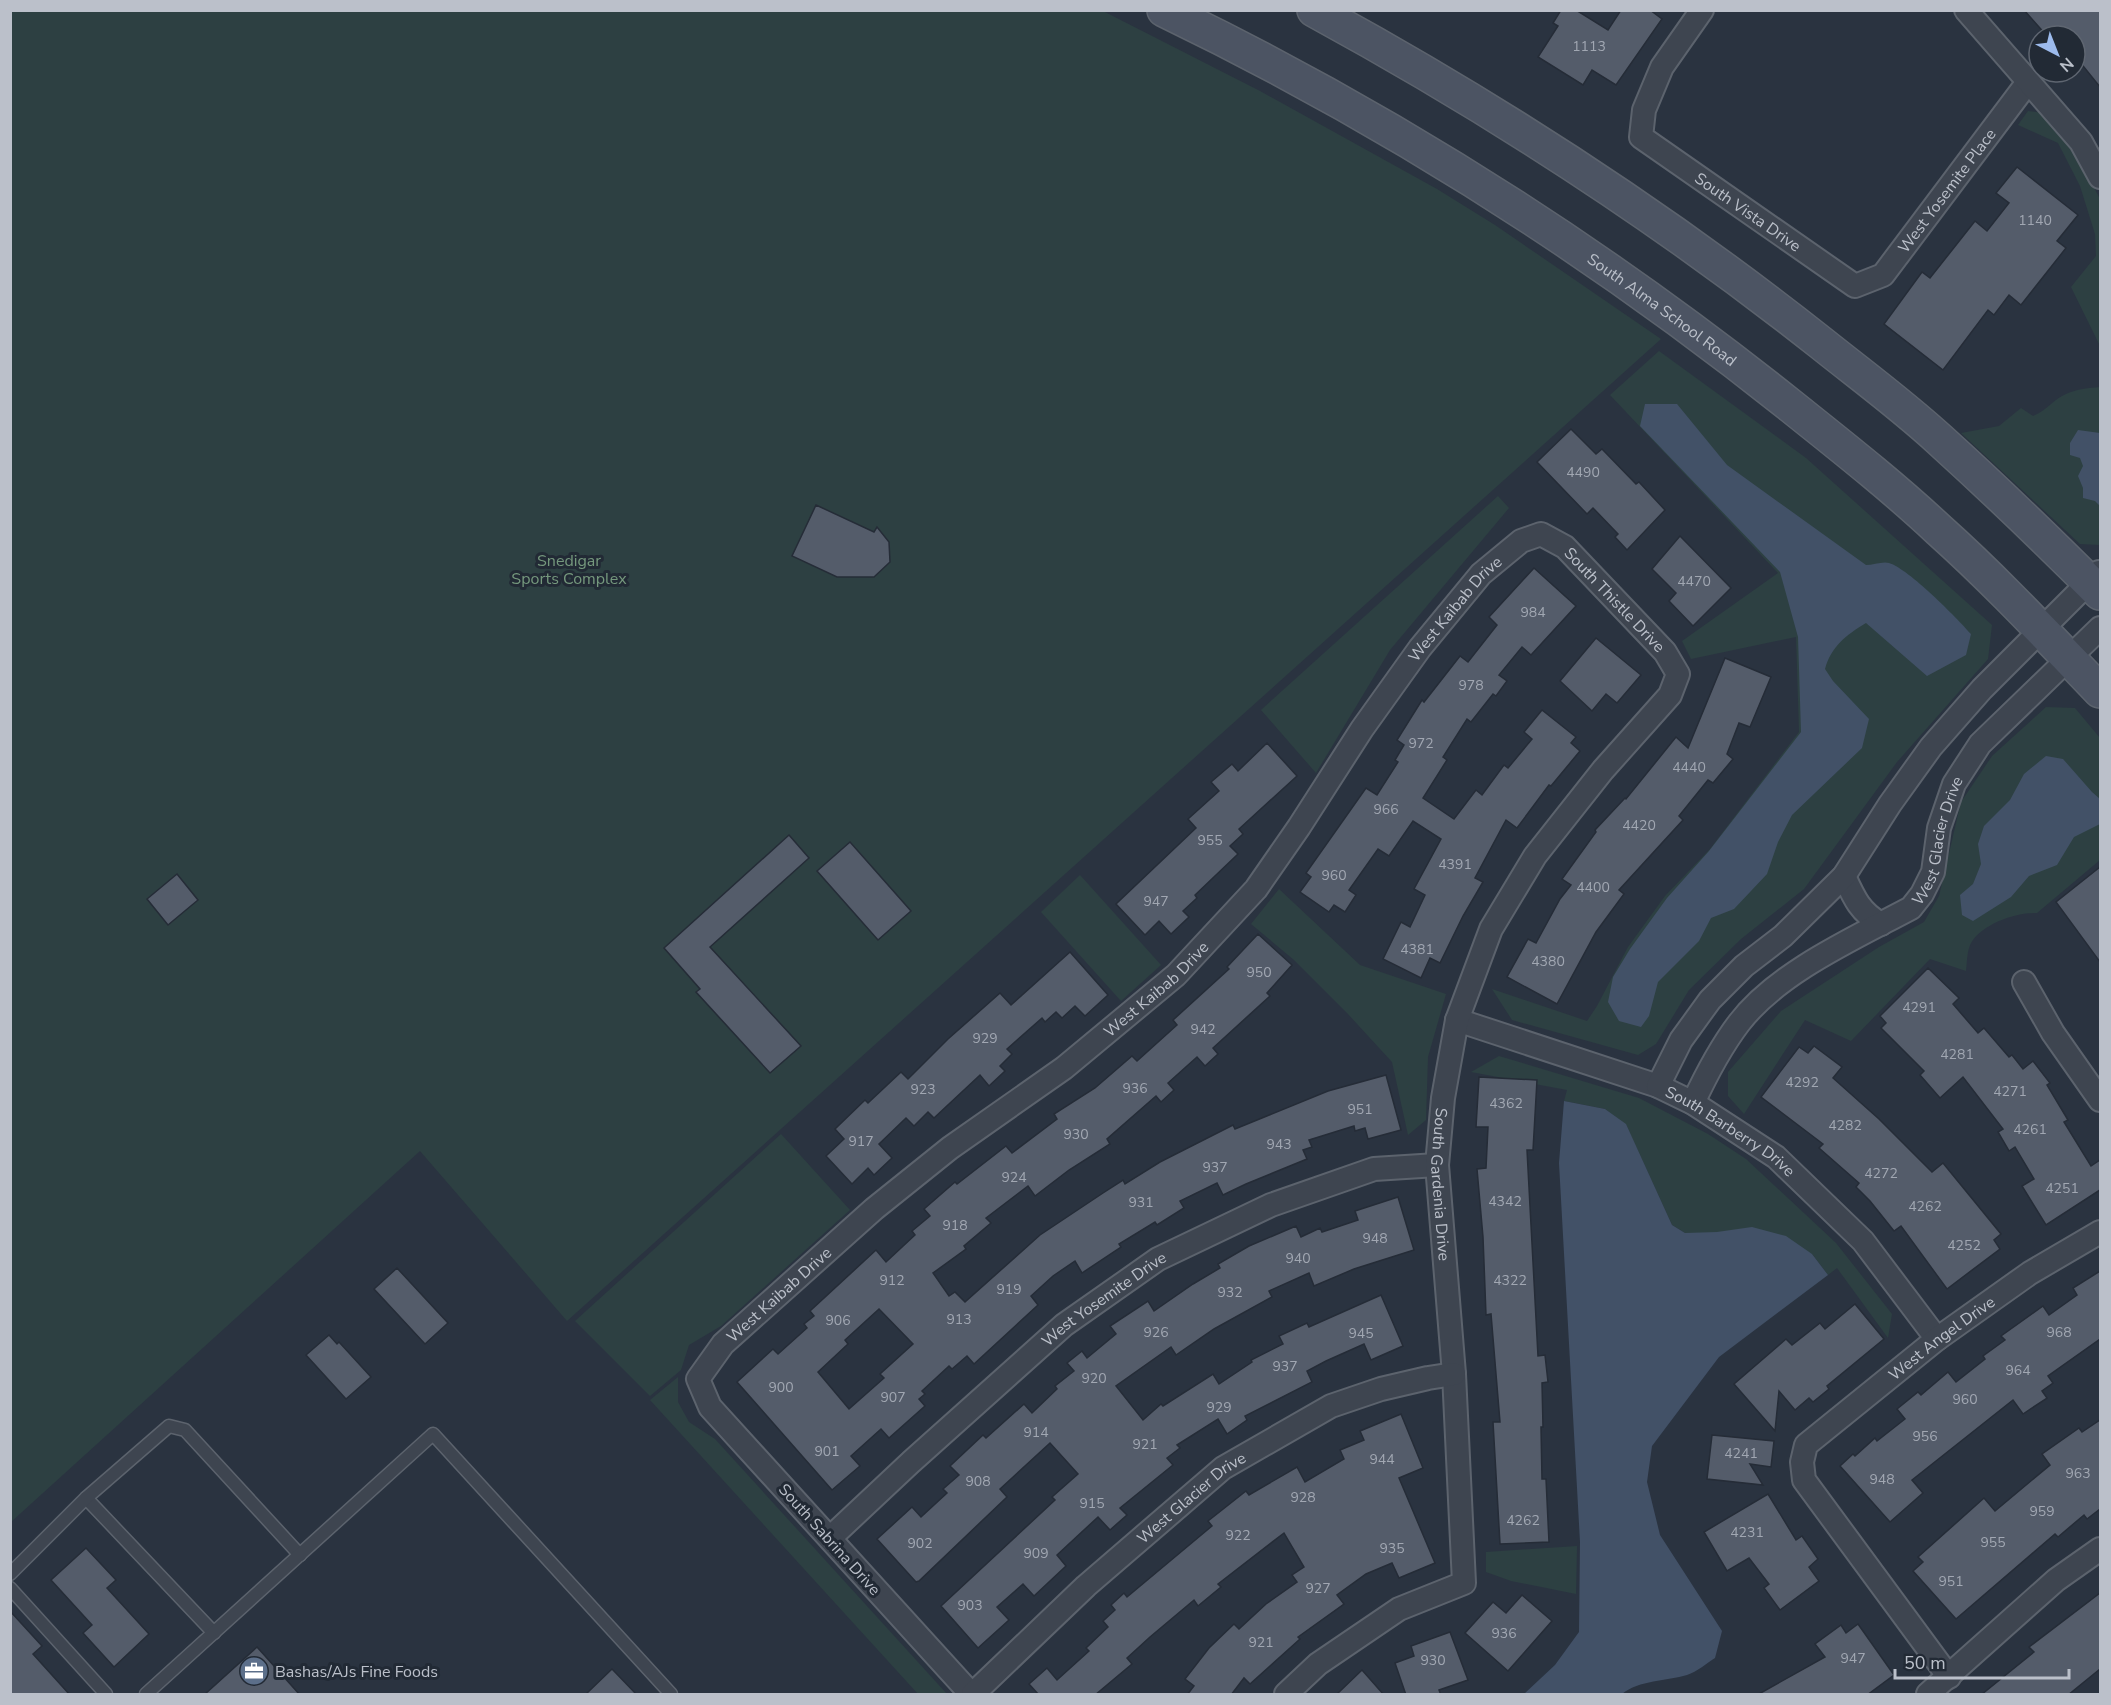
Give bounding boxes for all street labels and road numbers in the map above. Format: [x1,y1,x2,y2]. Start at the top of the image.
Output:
street label: West Yosemite Place [1893,124,2001,258]
street label: South Vista Drive [1690,168,1805,257]
street label: South Alma School Road [1583,248,1741,372]
street label: South Thistle Drive [1559,543,1670,658]
street label: West Kaibab Drive [1404,551,1507,667]
street label: West Glacier Drive [1907,772,1969,910]
street label: West Kaibab Drive [1099,937,1214,1043]
street label: South Barberry Drive [1661,1081,1800,1182]
street label: South Gardenia Drive [1425,1107,1455,1262]
street label: West Kaibab Drive [722,1242,837,1348]
street label: West Yosemite Drive [1037,1247,1170,1352]
street label: West Angel Drive [1884,1291,2000,1386]
street label: West Glacier Drive [1133,1447,1250,1549]
street label: South Sabrina Drive [773,1479,885,1600]

